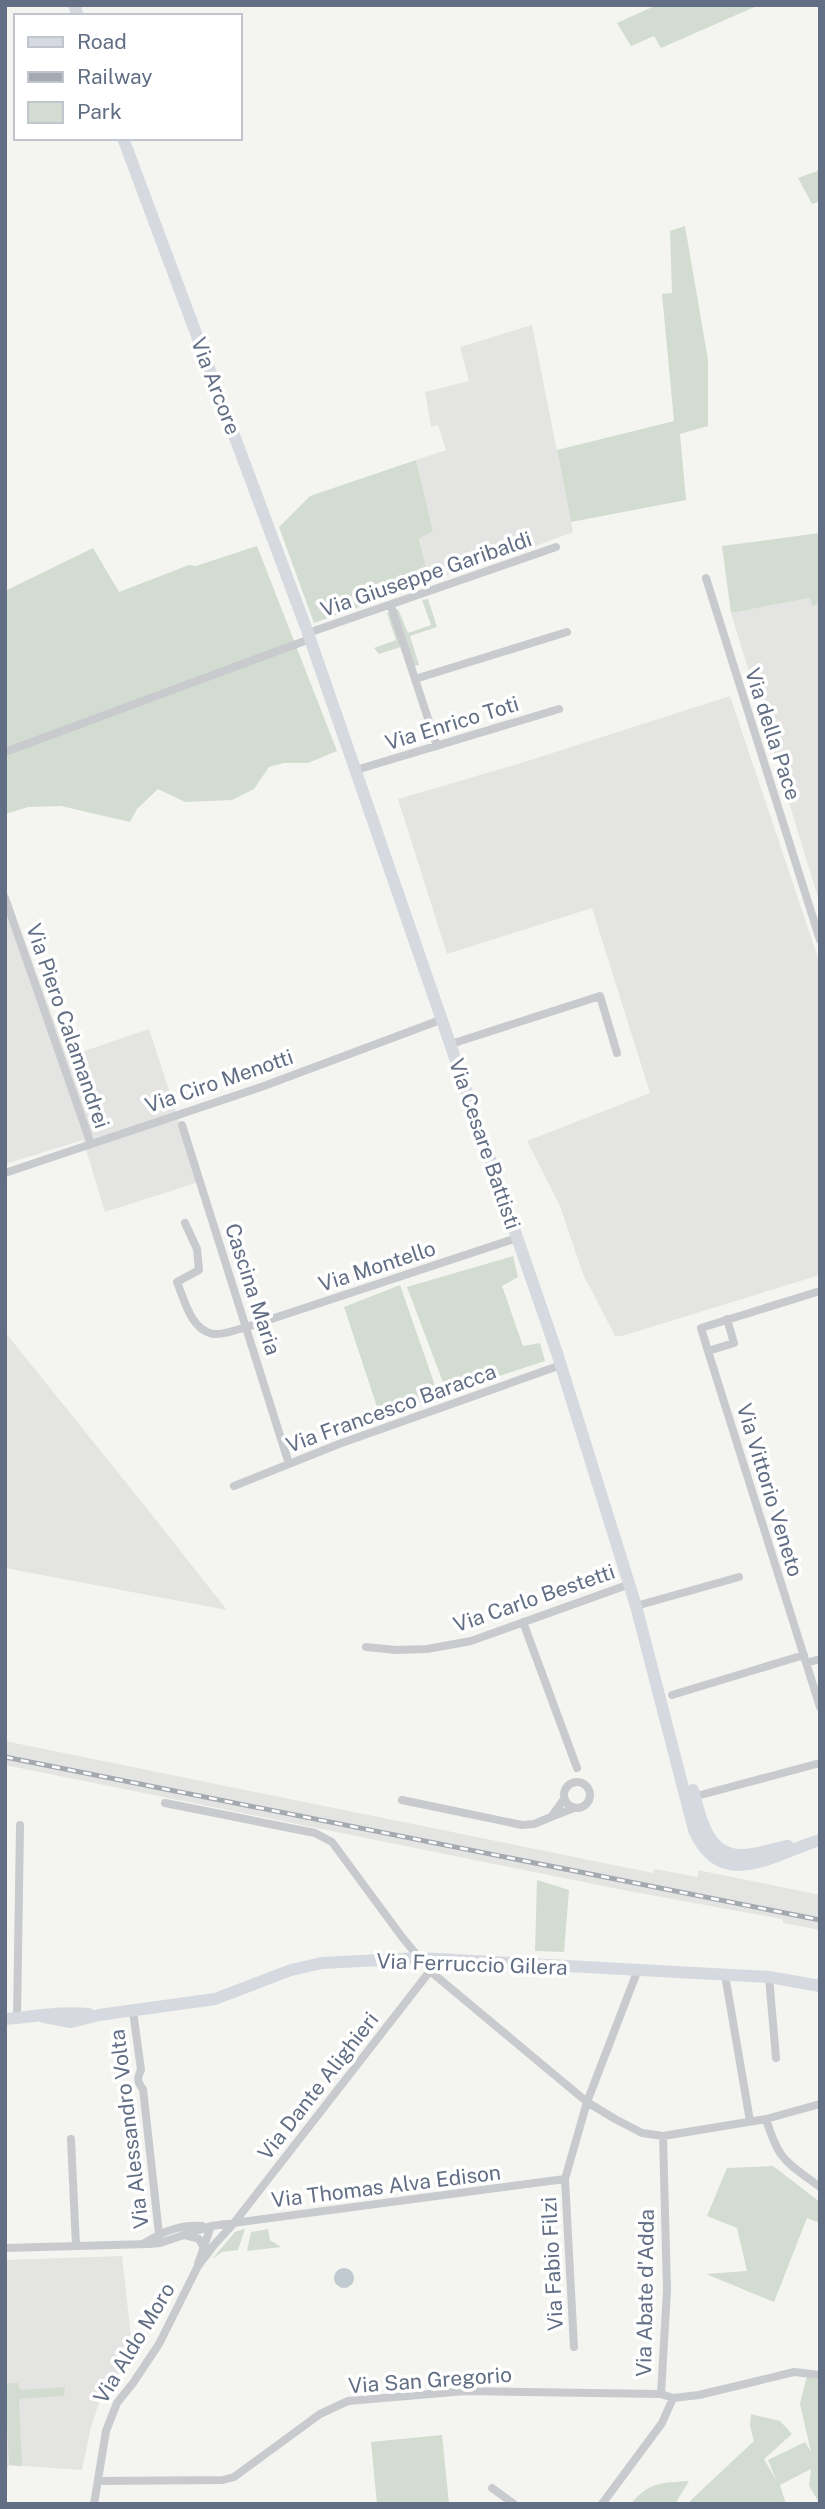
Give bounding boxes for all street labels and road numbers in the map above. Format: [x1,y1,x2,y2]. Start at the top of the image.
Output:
street label: Via Arcore [186,334,246,438]
street label: Via Giuseppe Garibaldi [317,526,535,622]
street label: Via della Pace [740,665,806,803]
street label: Via Enrico Toti [382,691,522,755]
street label: Via Piero Calamandrei [21,920,115,1132]
street label: Via Ciro Menotti [142,1044,296,1118]
street label: Via Cesare Battisti [444,1055,526,1233]
street label: Cascina Maria [220,1220,286,1358]
street label: Via Montello [315,1235,439,1297]
street label: Via Francesco Baracca [283,1358,499,1458]
street label: Via Vittorio Veneto [732,1400,808,1580]
street label: Via Carlo Bestetti [450,1559,618,1637]
street label: Via Ferruccio Gilera [376,1948,568,1980]
street label: Via Dante Alighieri [253,2007,383,2165]
street label: Via Alessandro Volta [104,2028,154,2230]
street label: Via Thomas Alva Edison [270,2160,502,2212]
street label: Via Fabio Filzi [536,2196,568,2332]
street label: Via Abate d'Adda [631,2209,659,2377]
street label: Via Aldo Moro [88,2278,180,2408]
street label: Via San Gregorio [347,2362,513,2398]

